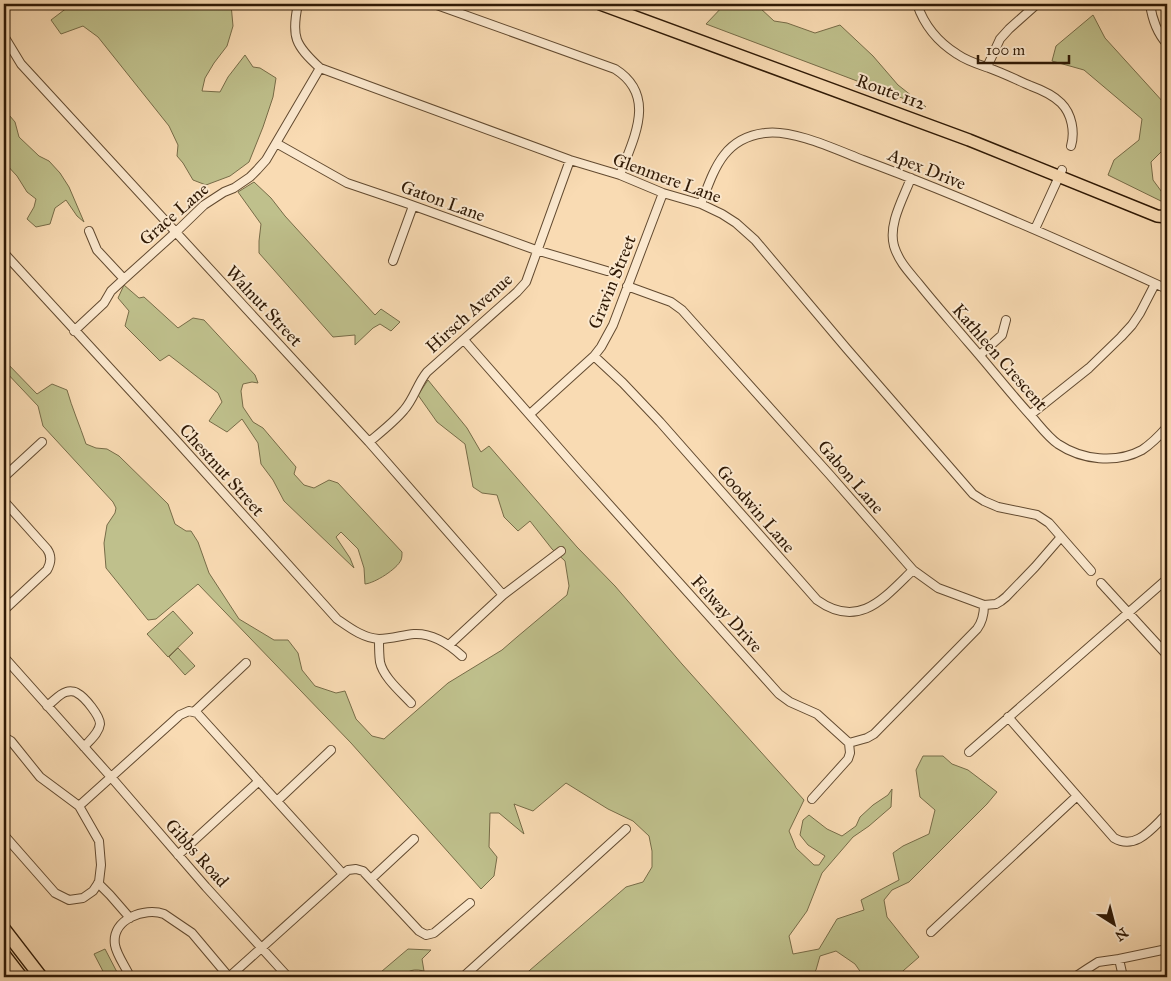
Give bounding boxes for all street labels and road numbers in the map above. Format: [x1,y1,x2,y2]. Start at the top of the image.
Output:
street label: Route 112 [853,69,929,115]
street label: Apex Drive [884,143,969,195]
street label: Glenmere Lane [610,148,724,208]
street label: Gaton Lane [398,176,488,226]
street label: Grace Lane [135,178,213,250]
street label: Gravin Street [583,231,641,332]
street label: Walnut Street [221,261,308,352]
street label: Hirsch Avenue [421,268,517,358]
street label: Kathleen Crescent [948,299,1053,415]
street label: Chestnut Street [175,419,270,521]
street label: Gabon Lane [813,436,889,518]
street label: Goodwin Lane [712,461,800,557]
street label: Felway Drive [687,571,767,657]
street label: Gibbs Road [161,814,233,892]

